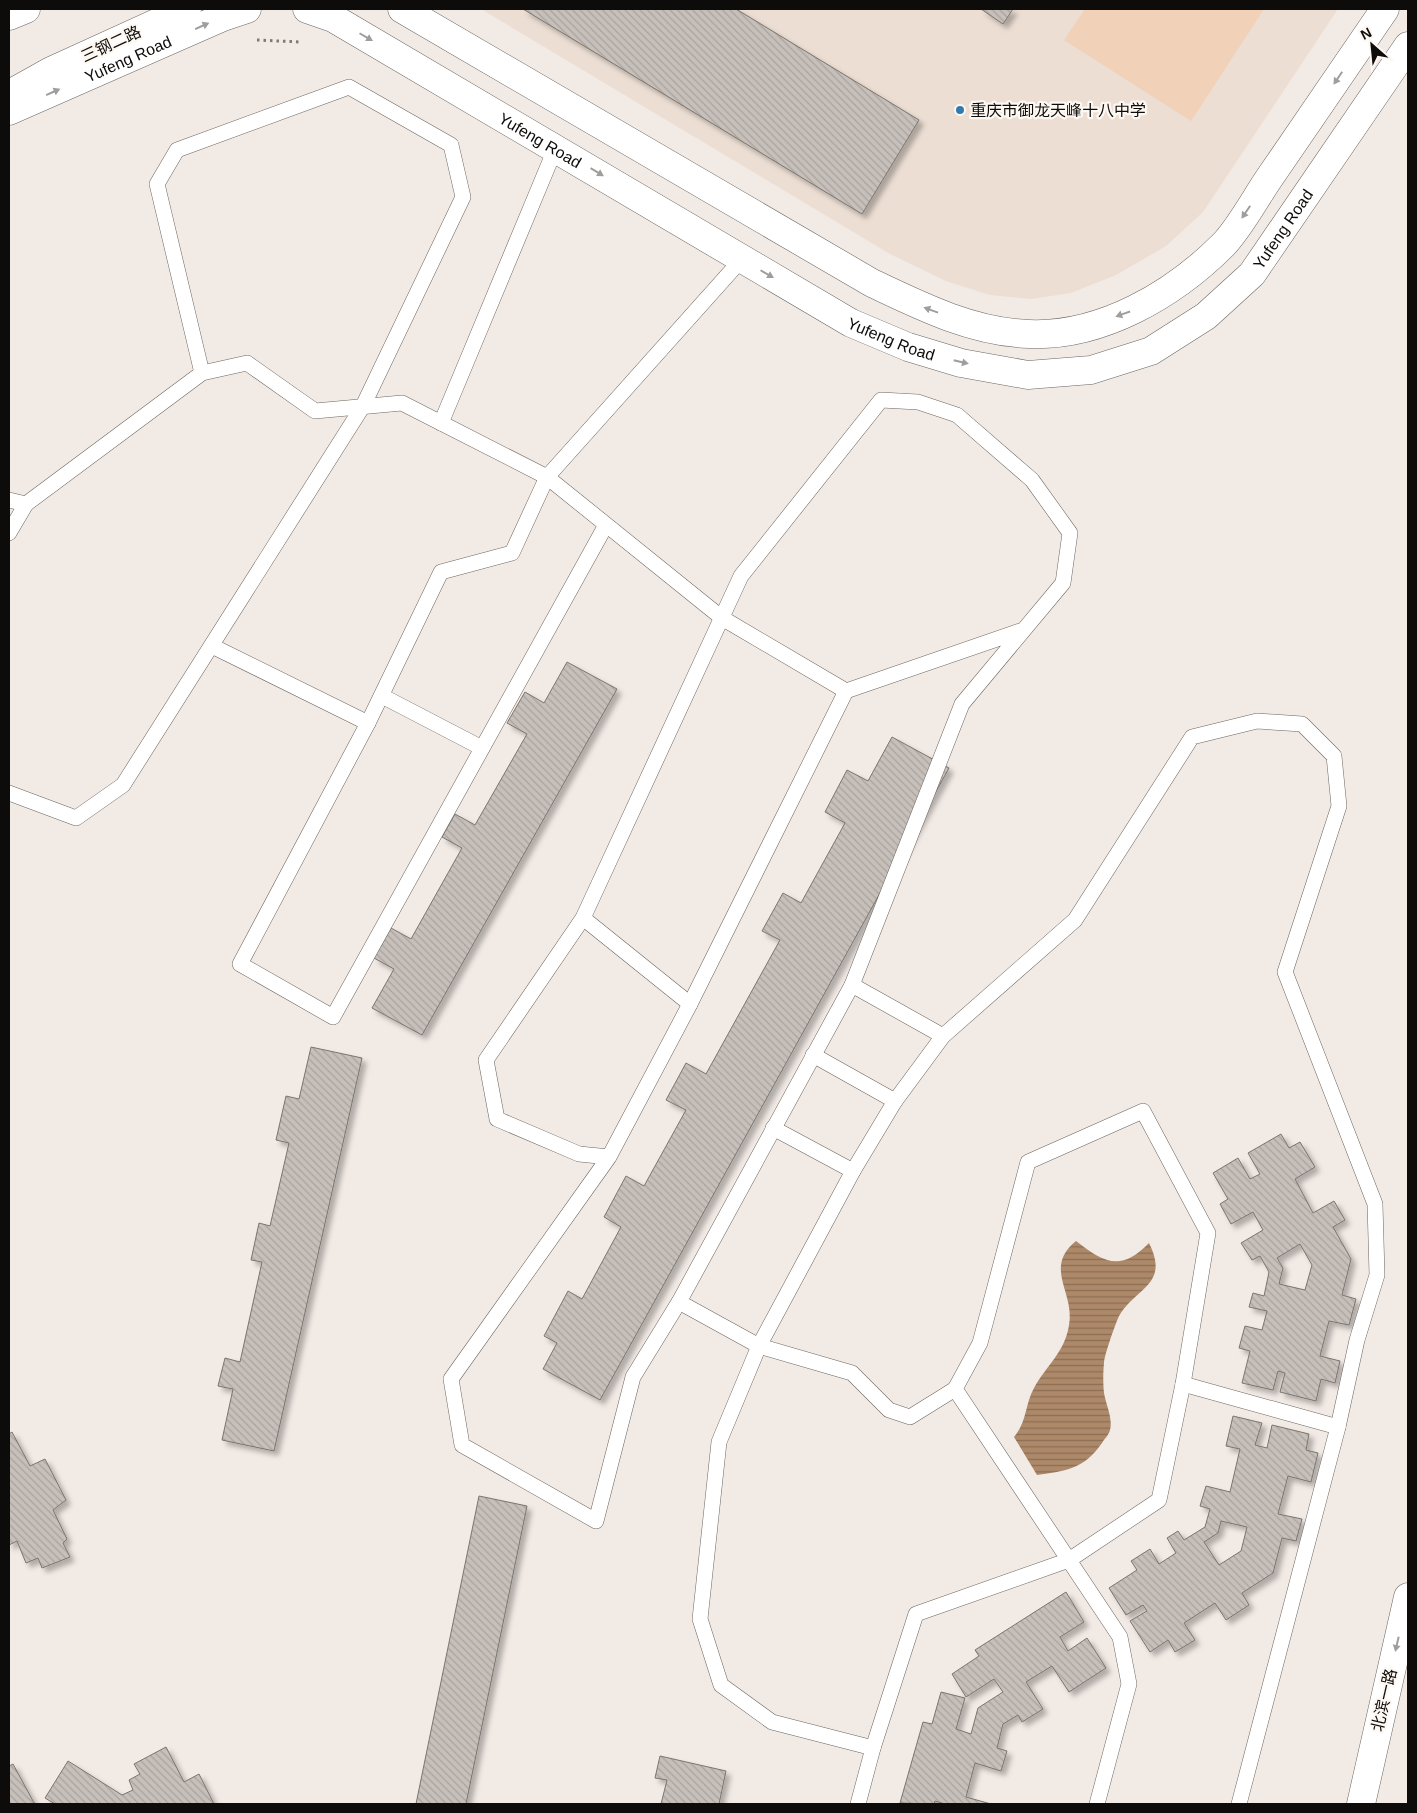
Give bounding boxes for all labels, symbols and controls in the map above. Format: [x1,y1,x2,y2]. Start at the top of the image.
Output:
north arrow [1347,20,1397,70]
one-way arrow [195,22,209,30]
street label: 三钢二路 [78,23,144,65]
text: N [1358,24,1374,43]
street label: Yufeng Road [82,32,174,85]
one-way arrow [360,33,373,42]
one-way arrow [1333,71,1342,85]
one-way arrow [46,87,60,95]
place label: 重庆市御龙天峰十八中学 [970,102,1146,119]
marker: 重庆市御龙天峰十八中学 [954,104,966,116]
street label: Yufeng Road [496,109,584,171]
one-way arrow [591,168,604,177]
street label: Yufeng Road [1250,186,1316,272]
one-way arrow [1241,205,1251,219]
one-way arrow [760,269,773,278]
one-way arrow [924,306,939,313]
one-way arrow [1115,310,1130,318]
street label: Yufeng Road [845,314,937,363]
one-way arrow [954,358,969,366]
one-way arrow [1393,1637,1401,1652]
street label: 北滨一路 [1369,1667,1399,1733]

